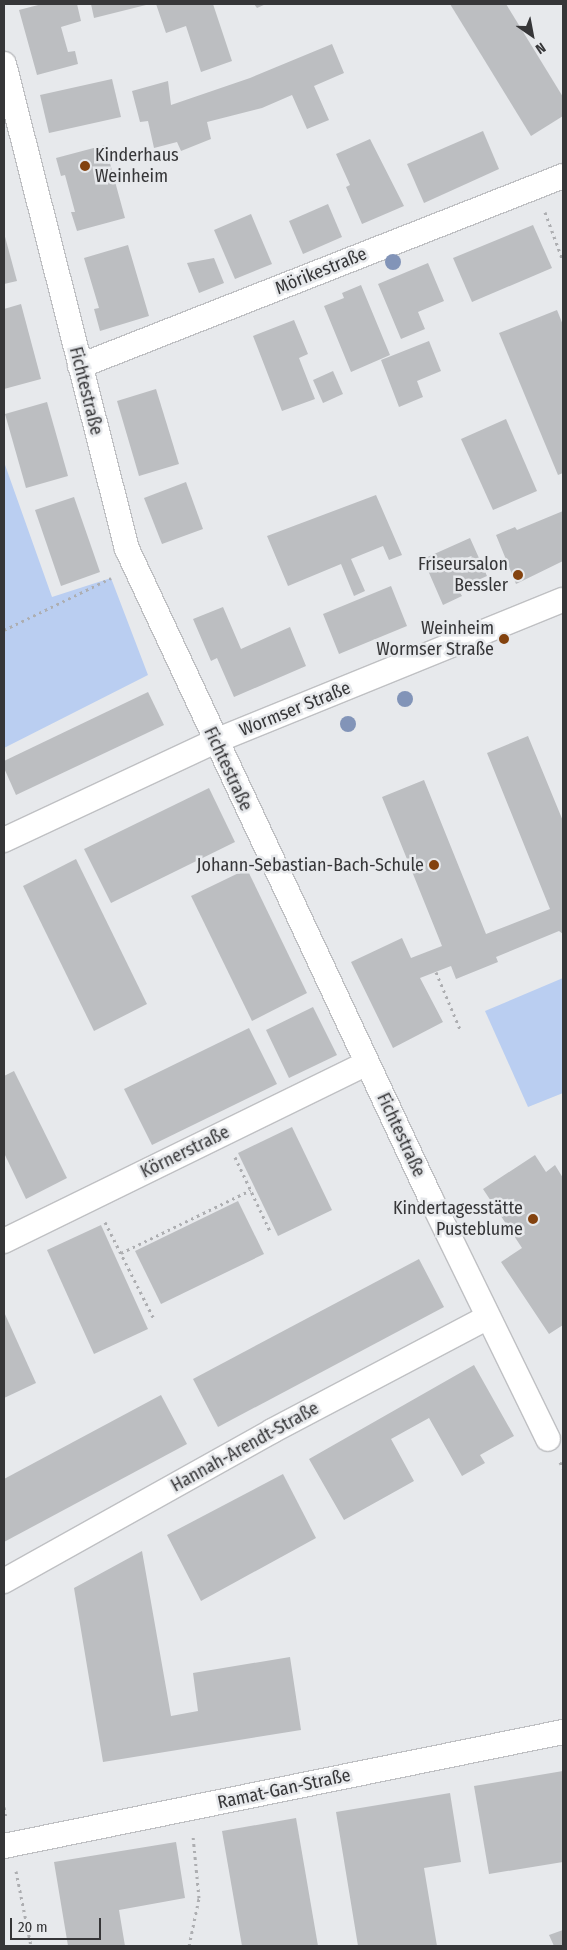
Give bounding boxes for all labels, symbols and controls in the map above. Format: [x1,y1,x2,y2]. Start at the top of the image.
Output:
north arrow [507,10,557,60]
text: N [532,39,549,57]
place label: Kinderhaus Weinheim [95,145,179,188]
marker: Kinderhaus Weinheim [79,160,91,172]
street label: Mörikestraße [272,243,370,299]
street label: Fichtestraße [65,345,107,437]
place label: Friseursalon Bessler [418,554,508,596]
marker: Friseursalon Bessler [512,569,524,581]
place label: Weinheim Wormser Straße [376,618,494,660]
marker: Weinheim Wormser Straße [498,633,510,645]
street label: Wormser Straße [236,677,354,741]
street label: Fichtestraße [199,724,257,814]
place label: Johann-Sebastian-Bach-Schule [197,854,424,876]
marker: Johann-Sebastian-Bach-Schule [428,859,440,871]
street label: Fichtestraße [372,1090,430,1180]
street label: Körnerstraße [137,1121,233,1183]
place label: Kindertagesstätte Pusteblume [393,1198,523,1240]
marker: Kindertagesstätte Pusteblume [527,1213,539,1225]
street label: Hannah-Arendt-Straße [167,1397,323,1497]
street label: Ramat-Gan-Straße [216,1764,352,1814]
scale bar [12,1908,104,1940]
text: 20 m [18,1918,48,1936]

